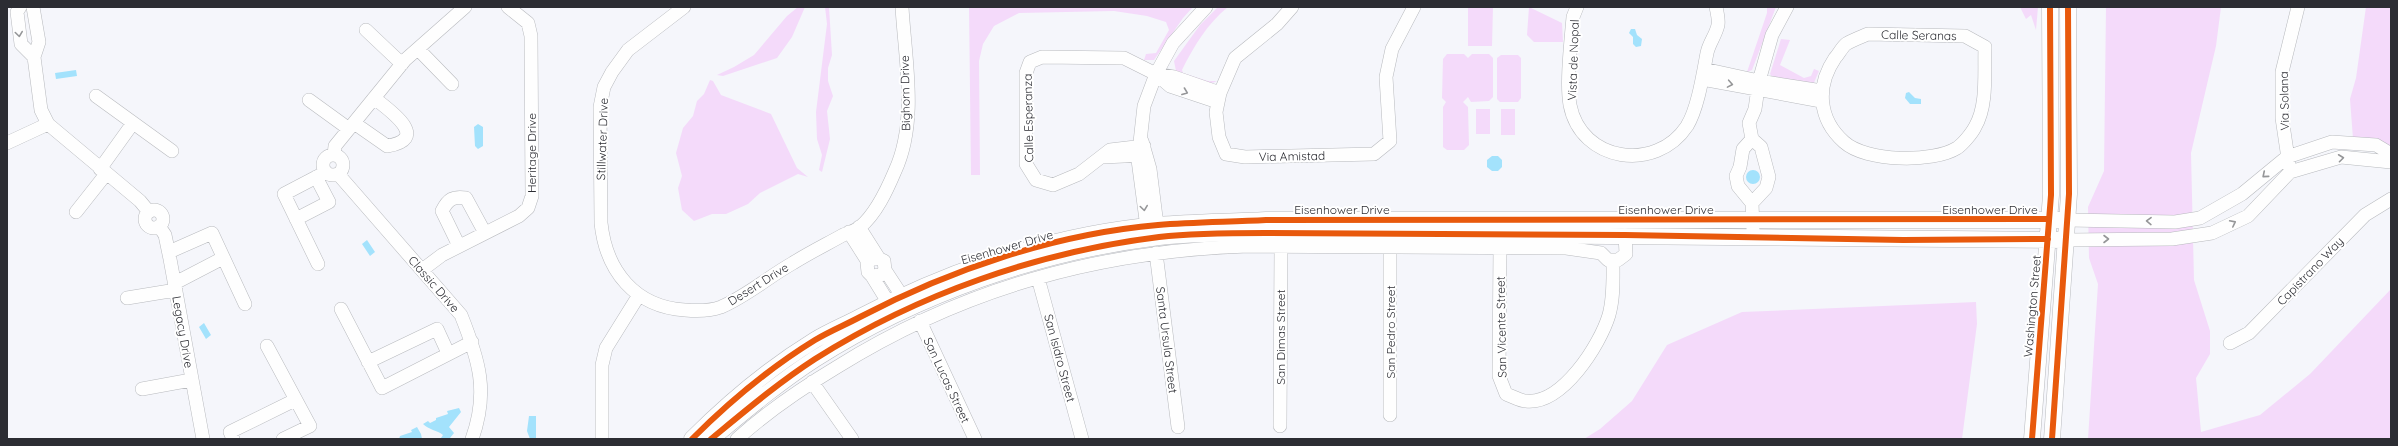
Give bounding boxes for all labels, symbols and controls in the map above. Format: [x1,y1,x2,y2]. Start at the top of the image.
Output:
street label: Vista de Nopal [1564,19,1582,101]
street label: Calle Seranas [1881,27,1957,43]
one-way arrow [14,31,23,37]
street label: Bighorn Drive [897,55,913,131]
street label: Via Solana [2276,71,2292,131]
street label: Calle Esperanza [1020,73,1036,163]
one-way arrow [1727,80,1733,88]
one-way arrow [1182,87,1189,95]
street label: Stillwater Drive [593,97,611,181]
street label: Heritage Drive [524,113,539,193]
street label: Via Amistad [1259,148,1325,164]
one-way arrow [2337,154,2344,163]
one-way arrow [2263,171,2270,178]
street label: Eisenhower Drive [1294,202,1390,217]
street label: Eisenhower Drive [1618,202,1714,217]
street label: Eisenhower Drive [1942,202,2038,217]
one-way arrow [1139,204,1148,211]
one-way arrow [2146,217,2152,226]
one-way arrow [2229,220,2236,228]
street label: Eisenhower Drive [959,227,1055,267]
street label: Capistrano Way [2274,234,2346,308]
one-way arrow [2103,235,2109,244]
street label: Classic Drive [405,253,463,316]
street label: Washington Street [2020,254,2044,358]
street label: Desert Drive [725,259,791,309]
street label: San Vicente Street [1493,276,1509,378]
street label: Santa Ursula Street [1153,286,1181,394]
street label: San Pedro Street [1383,286,1398,379]
street label: San Dimas Street [1273,289,1288,385]
street label: Legacy Drive [169,295,197,369]
street label: San Isidro Street [1041,312,1079,404]
street label: San Lucas Street [921,335,973,425]

